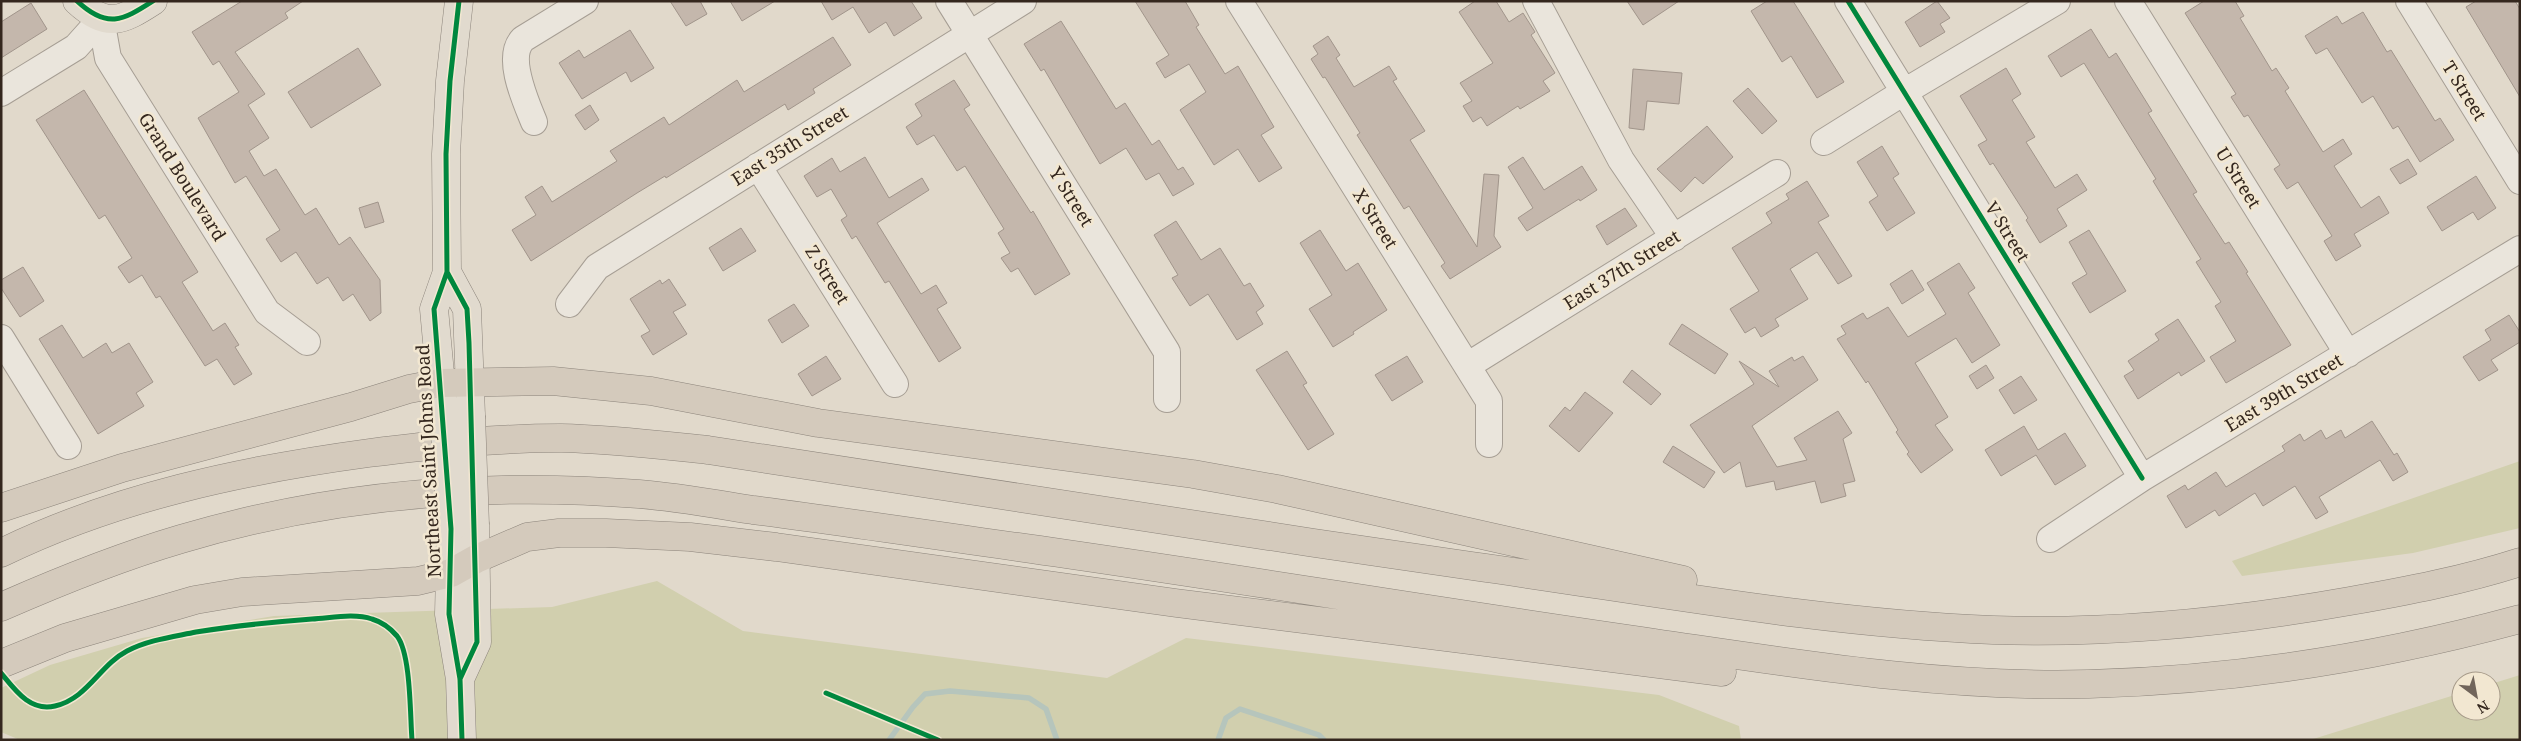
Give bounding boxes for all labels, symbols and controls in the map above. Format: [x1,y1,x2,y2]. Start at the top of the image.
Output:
street label: T Street [2437,56,2492,125]
street label: East 35th Street [727,100,852,191]
street label: Grand Boulevard [134,108,232,245]
street label: U Street [2211,142,2267,213]
street label: Y Street [1044,161,1100,231]
street label: X Street [1348,184,1404,253]
street label: V Street [1980,197,2036,266]
street label: East 37th Street [1559,224,1684,315]
street label: Z Street [800,240,855,309]
street label: Northeast Saint Johns Road [410,344,446,578]
street label: East 39th Street [2220,348,2347,437]
north arrow [2451,671,2501,721]
text: N [2473,696,2493,718]

